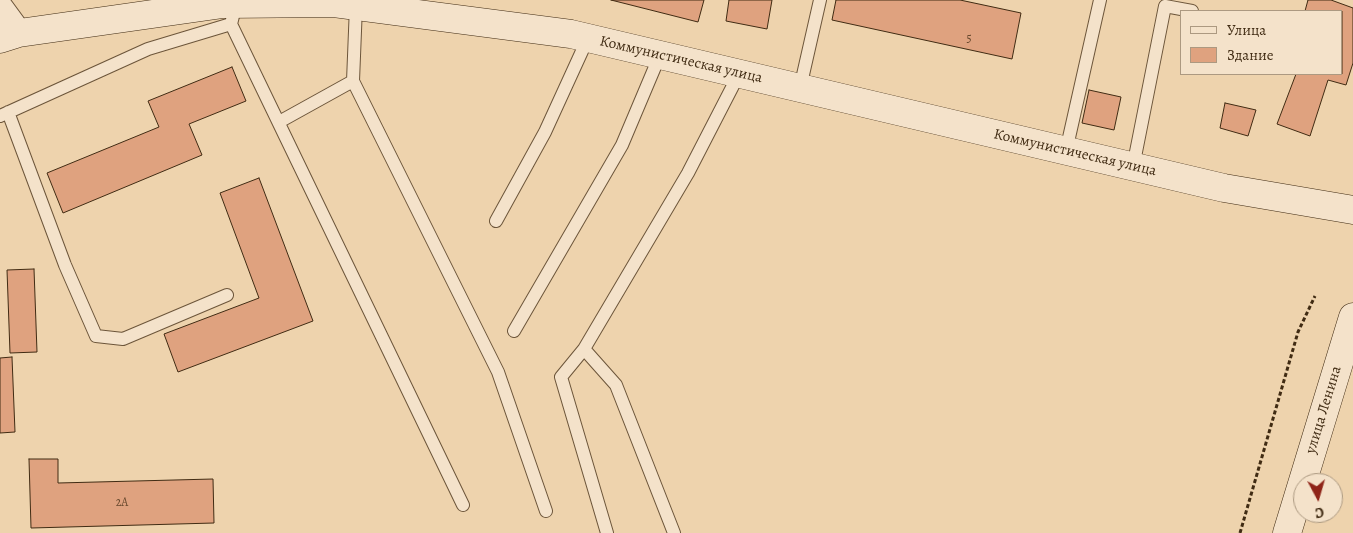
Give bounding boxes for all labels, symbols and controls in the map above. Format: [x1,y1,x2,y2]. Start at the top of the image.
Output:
legend [1180,10,1343,75]
text: Улица [1227,20,1266,40]
house number: 5 [966,32,972,46]
street label: Коммунистическая улица [598,33,764,87]
text: Здание [1227,45,1274,65]
street label: Коммунистическая улица [992,126,1158,180]
street label: улица Ленина [1302,364,1346,456]
north arrow [1293,473,1343,523]
house number: 2А [116,496,128,510]
text: С [1314,503,1325,522]

